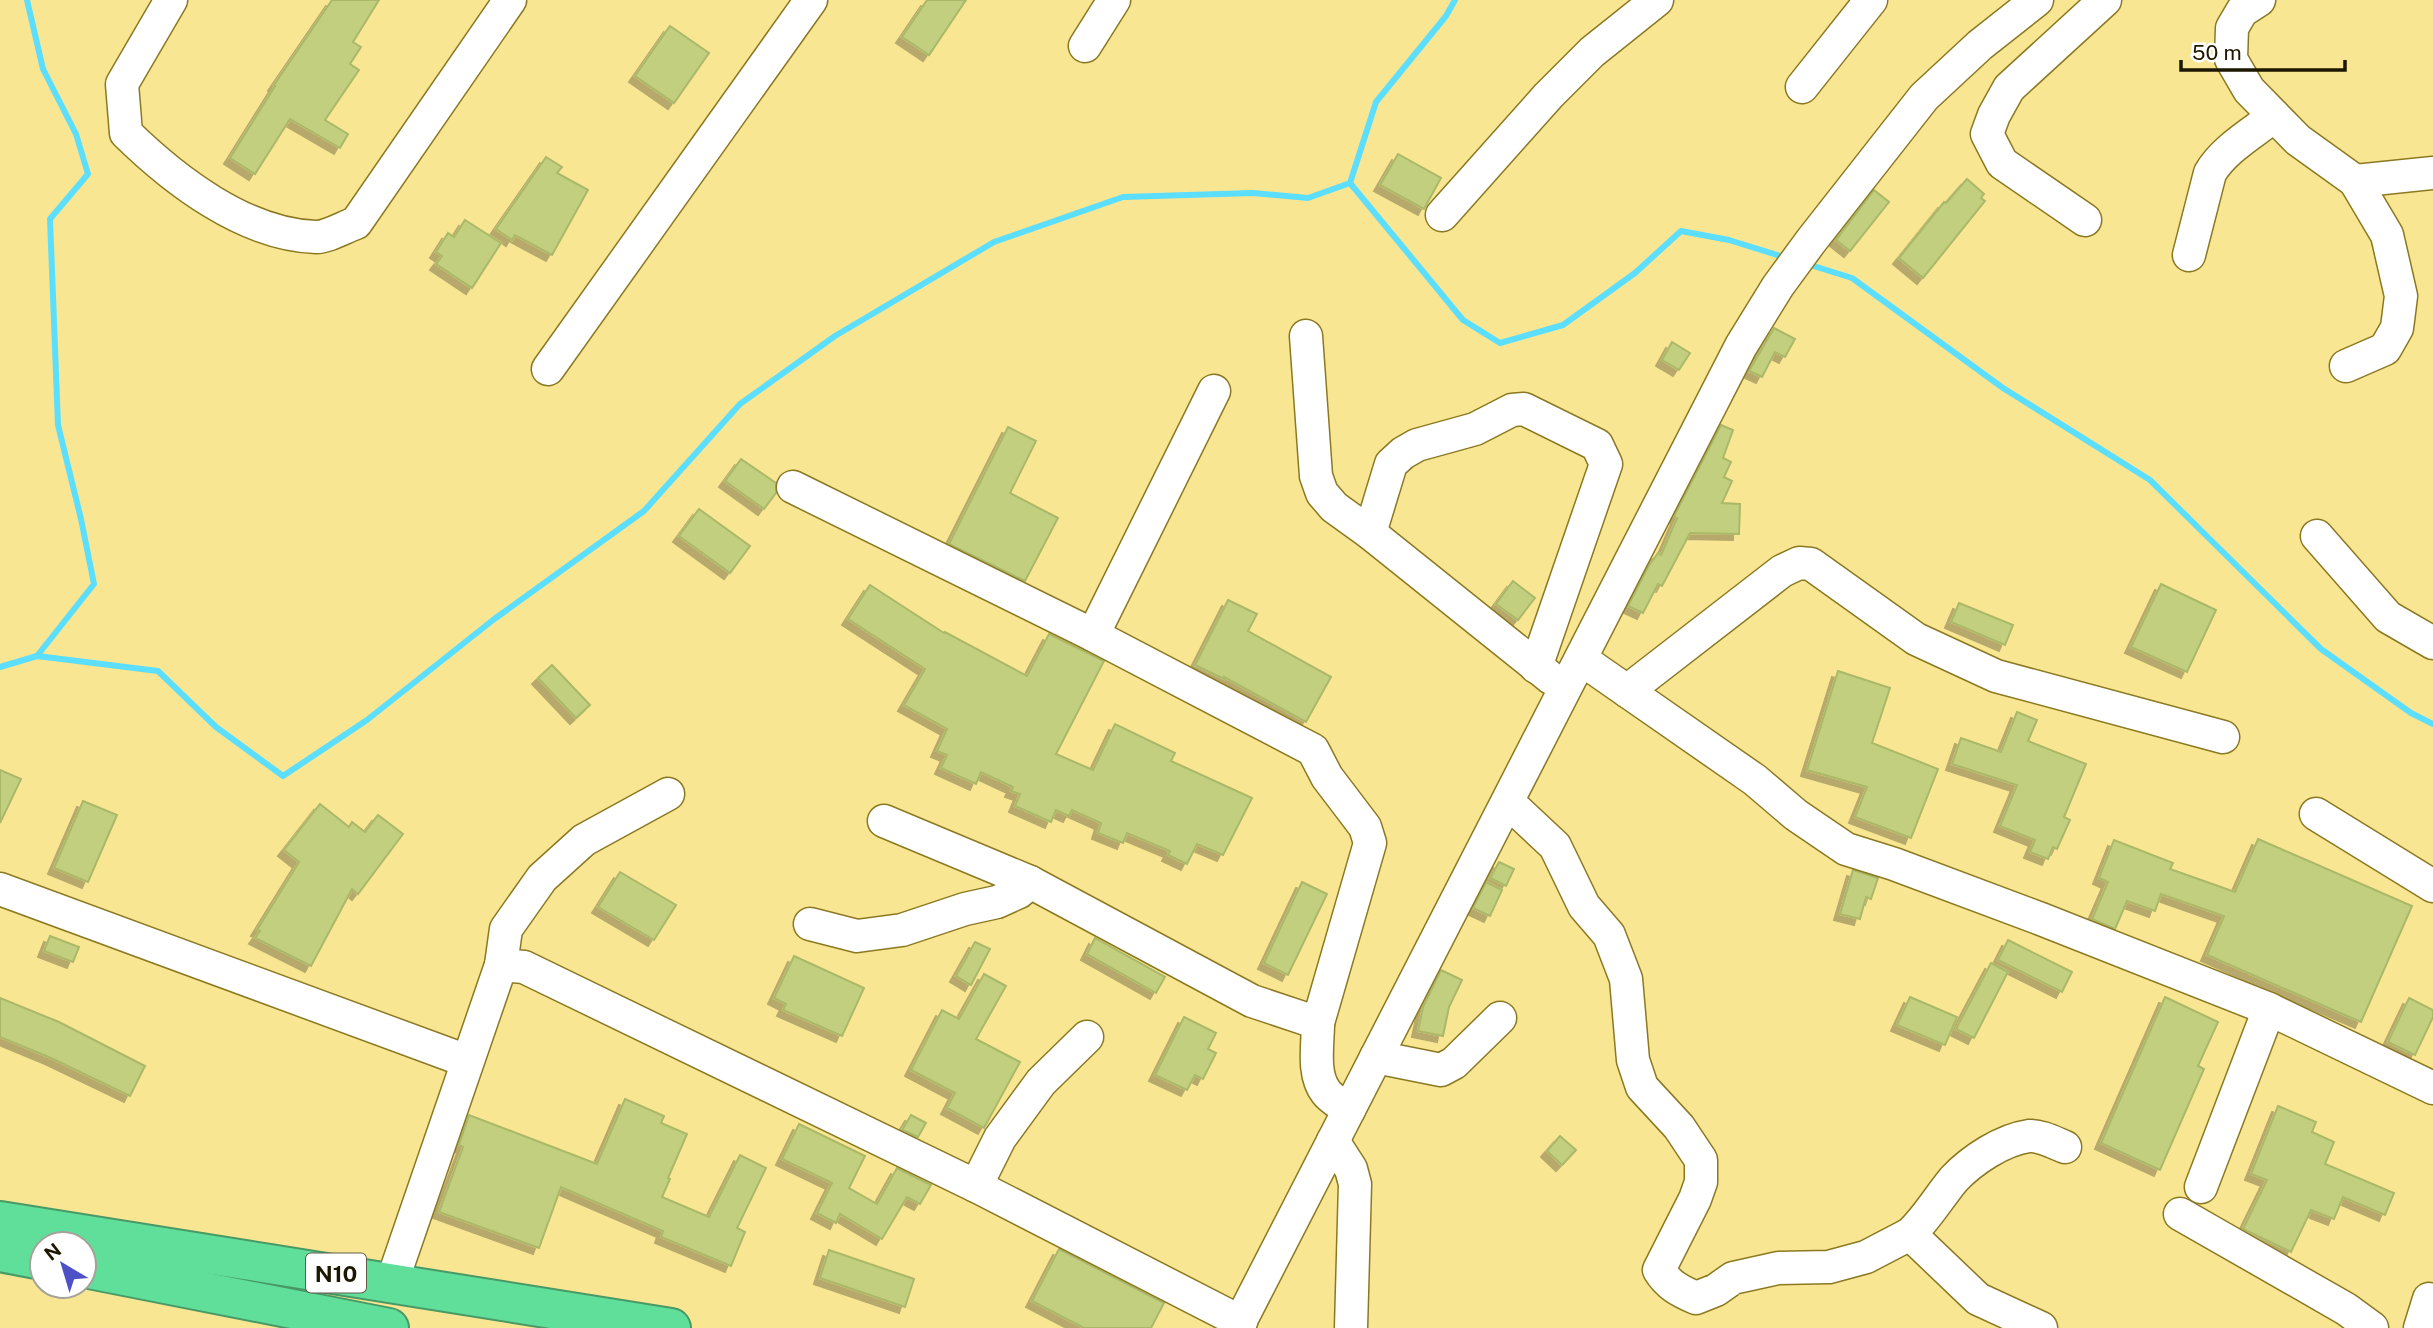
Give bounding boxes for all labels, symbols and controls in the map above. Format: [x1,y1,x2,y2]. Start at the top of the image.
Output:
scale bar [2181,28,2346,72]
text: 50 m [2192,40,2242,65]
north arrow [28,1230,98,1300]
text: N [40,1238,65,1265]
road number: N10 [306,1254,366,1292]

